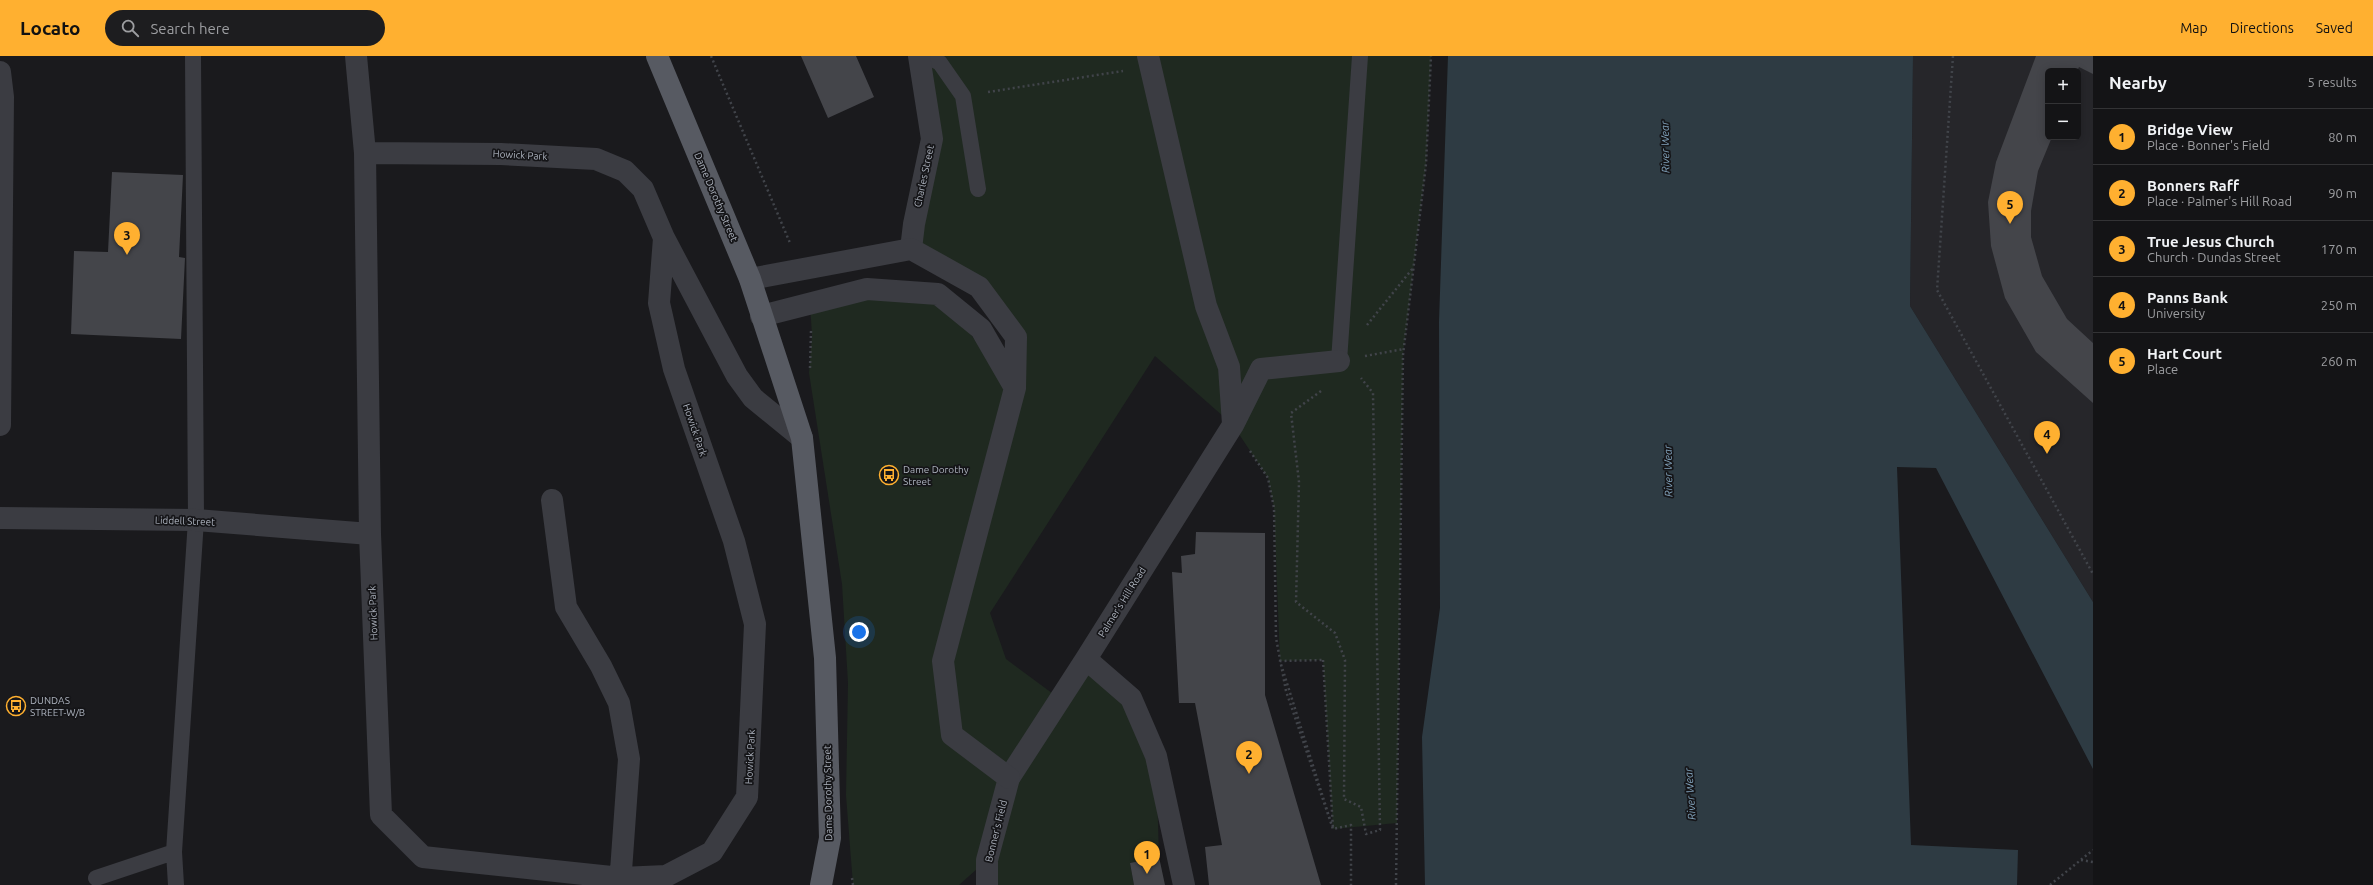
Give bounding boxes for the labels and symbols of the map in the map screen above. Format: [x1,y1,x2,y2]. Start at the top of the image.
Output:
water label: River Wear [1659,120,1671,173]
street label: Charles Street [912,144,936,208]
street label: Howick Park [492,148,548,162]
street label: Dame Dorothy Street [692,151,740,243]
pin: 5 [1997,191,2023,224]
pin: 3 [114,222,140,255]
street label: Howick Park [681,402,709,458]
pin: 4 [2034,421,2060,454]
water label: River Wear [1662,444,1674,497]
bus stop icon: Dame Dorothy Street [878,464,900,486]
place label: Dame Dorothy Street [903,464,969,487]
street label: Liddell Street [155,514,215,528]
street label: Palmer's Hill Road [1096,565,1148,639]
street label: Howick Park [367,585,379,641]
your location [849,622,869,642]
bus stop icon: DUNDAS STREET-W/B [5,695,27,717]
place label: DUNDAS STREET-W/B [30,695,85,718]
street label: Howick Park [743,729,757,785]
pin: 2 [1236,741,1262,774]
street label: Dame Dorothy Street [822,745,834,841]
water label: River Wear [1682,767,1698,821]
street label: Bonner's Field [983,799,1009,863]
pin: 1 [1134,841,1160,874]

